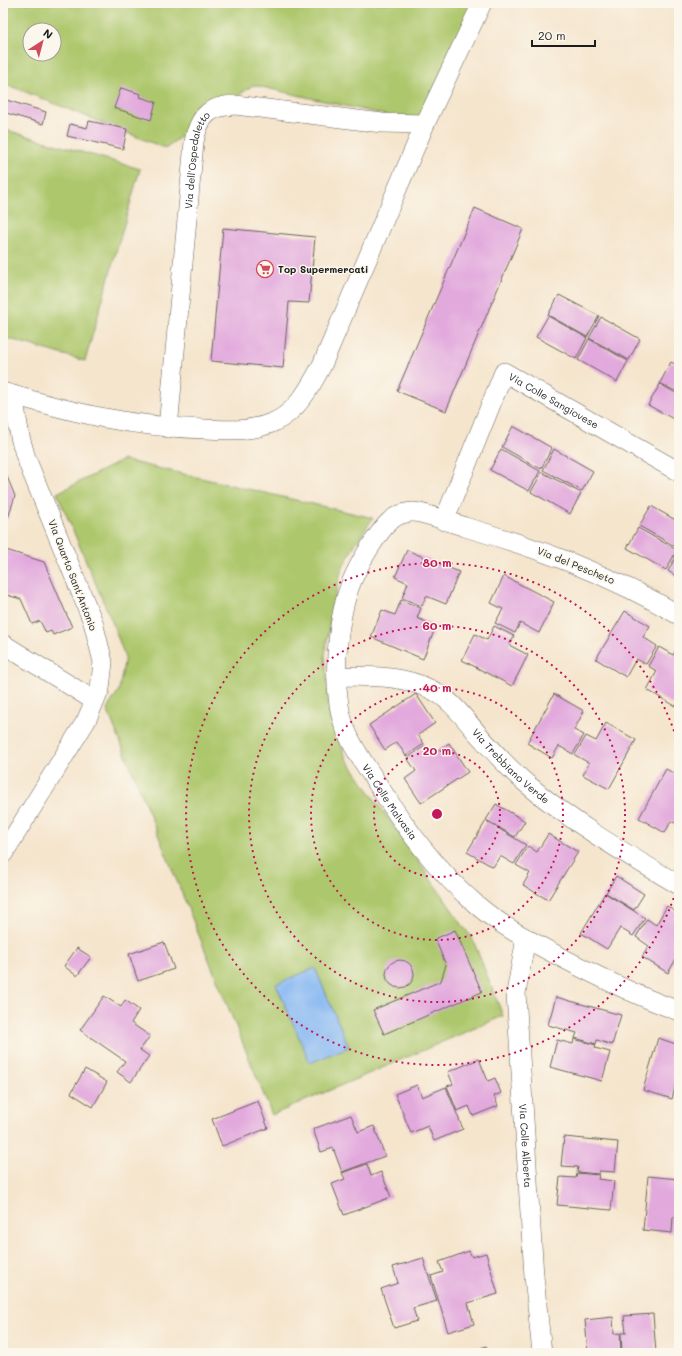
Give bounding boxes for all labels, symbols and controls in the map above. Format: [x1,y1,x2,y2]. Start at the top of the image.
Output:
north arrow [22,22,62,62]
scale bar [532,22,595,48]
text: N [40,25,56,42]
text: 20 m [538,27,566,43]
street label: Via dell'Ospedaletto [181,108,213,210]
supermarket icon: Top Supermercati [255,259,275,279]
place label: Top Supermercati [278,262,368,276]
street label: Via Colle Sangiovese [506,369,601,432]
street label: Via Quarto Sant'Antonio [45,517,101,633]
street label: Via del Pescheto [535,543,617,587]
text: 80 m [422,554,452,570]
text: 60 m [423,617,451,633]
text: 40 m [422,679,452,695]
street label: Via Trebbiano Verde [469,725,552,807]
text: 20 m [423,742,451,758]
street label: Via Colle Malvasia [359,761,421,843]
centre of rings [430,807,444,821]
street label: Via Colle Alberta [516,1103,535,1188]

